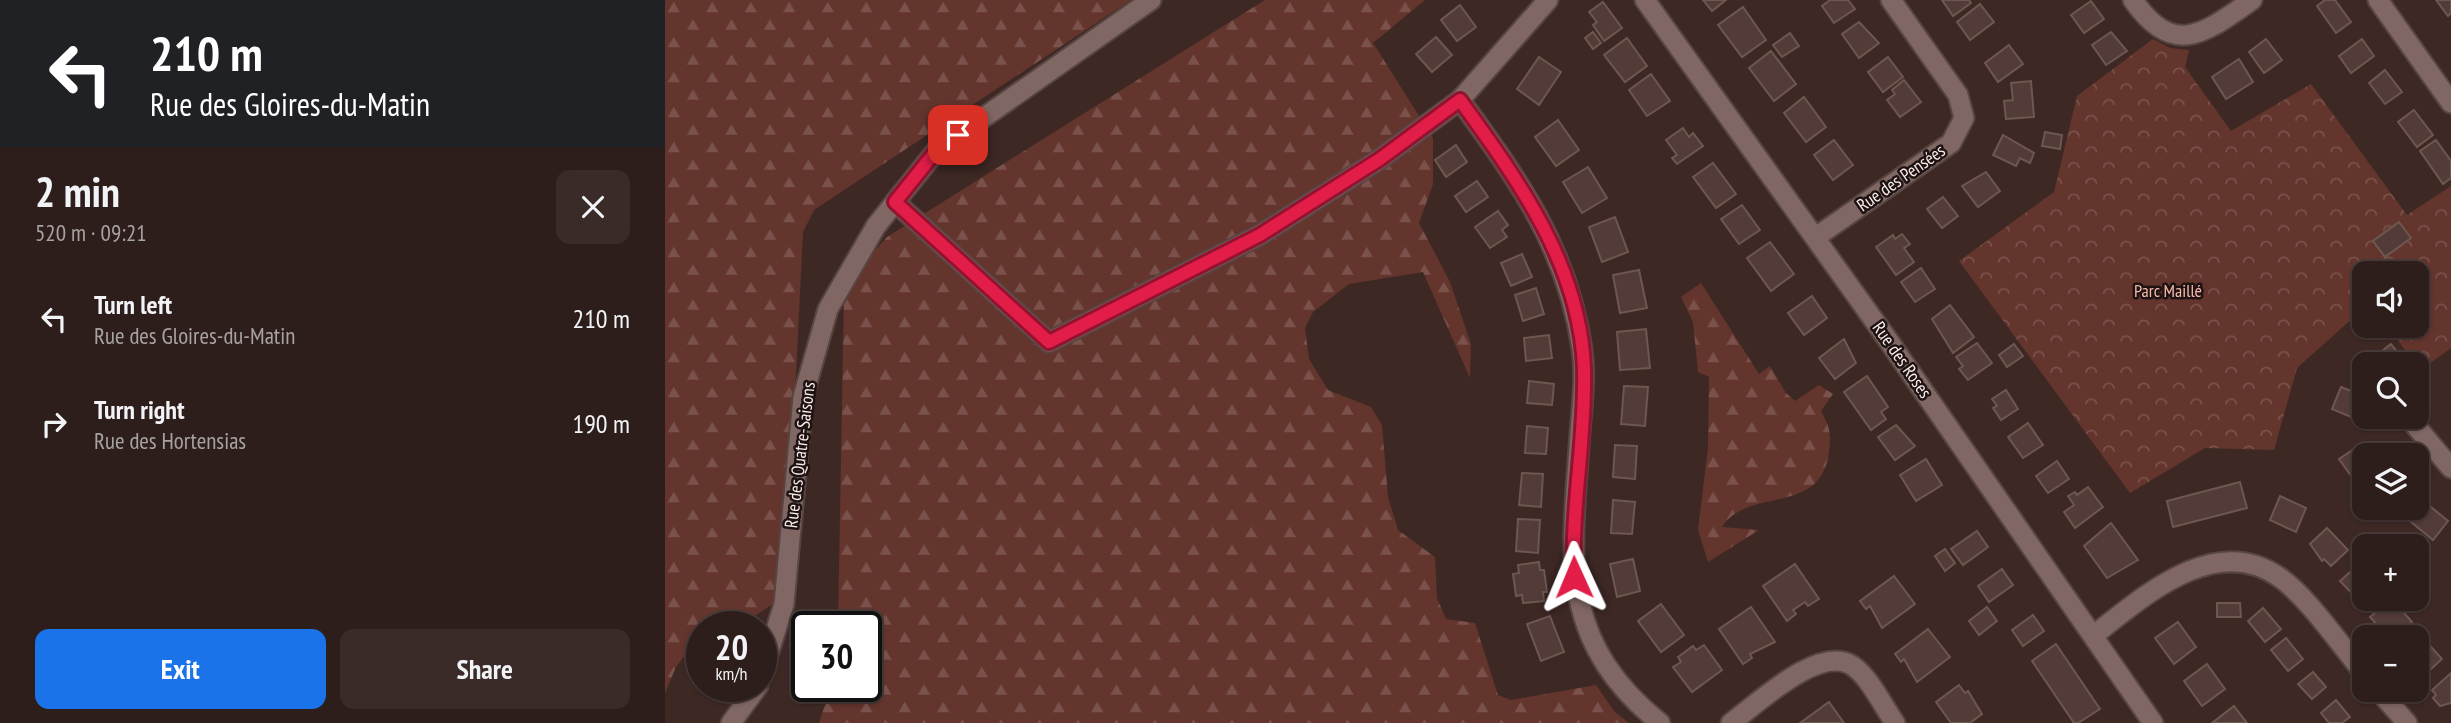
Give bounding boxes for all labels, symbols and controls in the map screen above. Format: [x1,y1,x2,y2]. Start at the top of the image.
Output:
text: 210 m [150,21,263,85]
icon: left [35,28,126,119]
text: Rue des Gloires-du-Matin [150,83,430,125]
pin [928,105,988,165]
icon: arrive [939,116,977,154]
street label: Rue des Pensées [1852,139,1949,216]
text: 2 min [35,164,120,219]
button: close [556,170,630,244]
text: 520 m · 09:21 [35,218,147,247]
map controls [2352,261,2429,702]
button: sound [2352,261,2429,338]
park label: Parc Maillé [2134,279,2202,302]
text: Turn left [94,288,172,321]
icon: left [35,300,73,338]
text: 210 m [572,302,630,335]
street label: Rue des Roses [1868,317,1937,402]
text: Rue des Gloires-du-Matin [94,321,295,350]
button: search [2352,352,2429,429]
street label: Rue des Quatre-Saisons [779,381,820,529]
text: Turn right [94,393,185,426]
icon: right [35,405,73,443]
text: 190 m [572,407,630,440]
text: Rue des Hortensias [94,426,246,455]
button: layers [2352,443,2429,520]
button: + [2352,534,2429,611]
position arrow [1537,540,1611,614]
speed limit sign: 30 [791,611,882,702]
text: 20 [715,624,748,670]
button: − [2352,625,2429,702]
button: Exit [35,629,326,709]
button: Share [340,629,630,709]
text: km/h [716,662,747,685]

